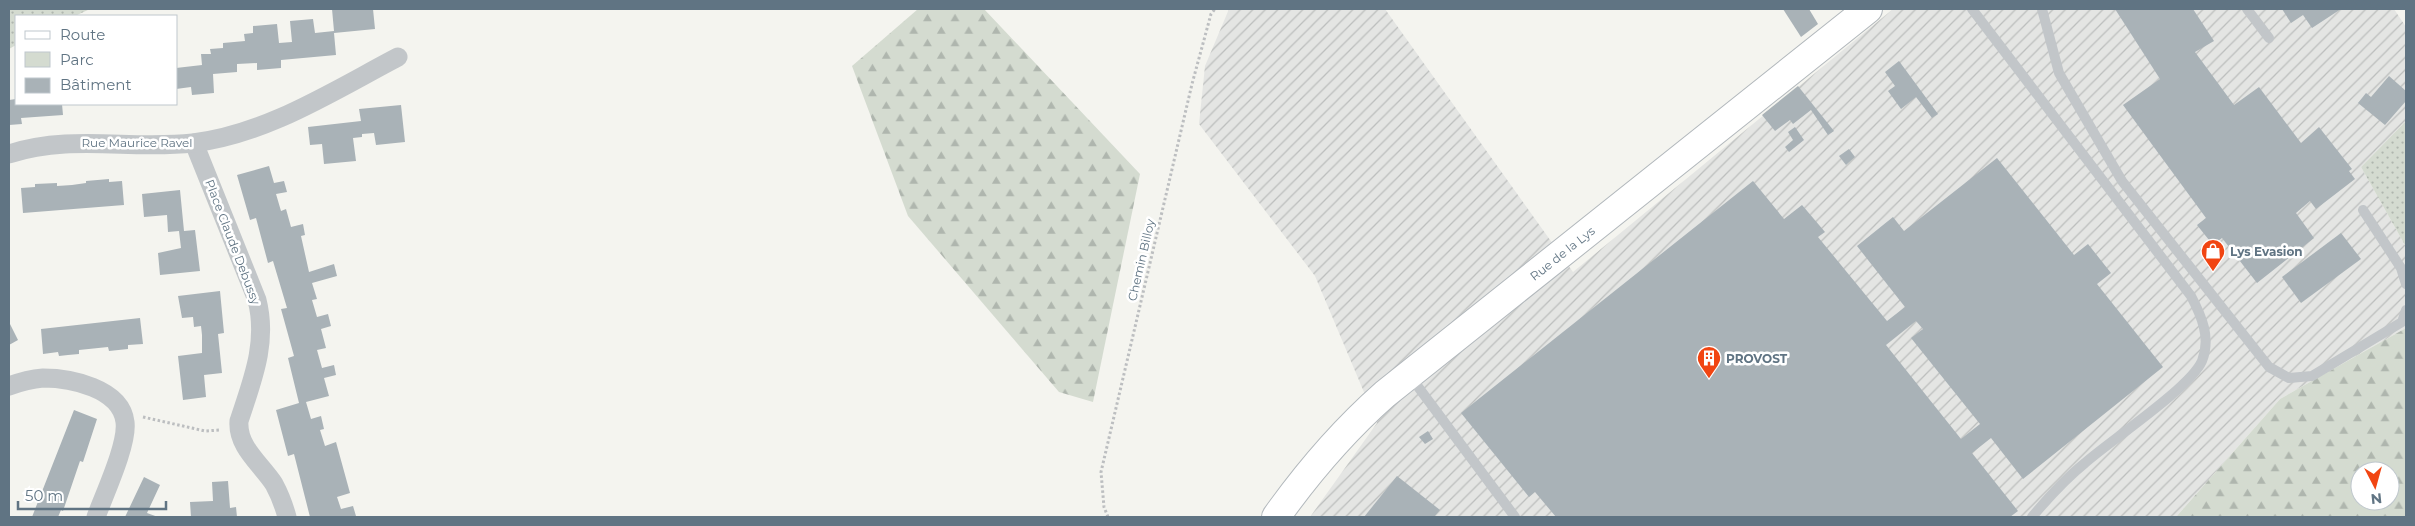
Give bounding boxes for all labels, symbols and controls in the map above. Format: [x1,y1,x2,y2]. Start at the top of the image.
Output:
legend [15,15,178,105]
text: Route [60,25,105,44]
text: Parc [60,50,94,69]
text: Bâtiment [60,75,132,94]
street label: Rue Maurice Ravel [81,135,193,150]
street label: Place Claude Debussy [202,177,264,307]
street label: Chemin Billoy [1124,217,1158,302]
street label: Rue de la Lys [1527,223,1597,283]
shop icon: Lys Evasion [2200,238,2226,272]
place label: Lys Evasion [2230,244,2303,259]
building icon: PROVOST [1696,345,1722,379]
place label: PROVOST [1726,351,1788,366]
north arrow [2350,461,2400,511]
scale bar [18,478,165,510]
text: 50 m [25,486,63,505]
text: N [2370,489,2383,508]

